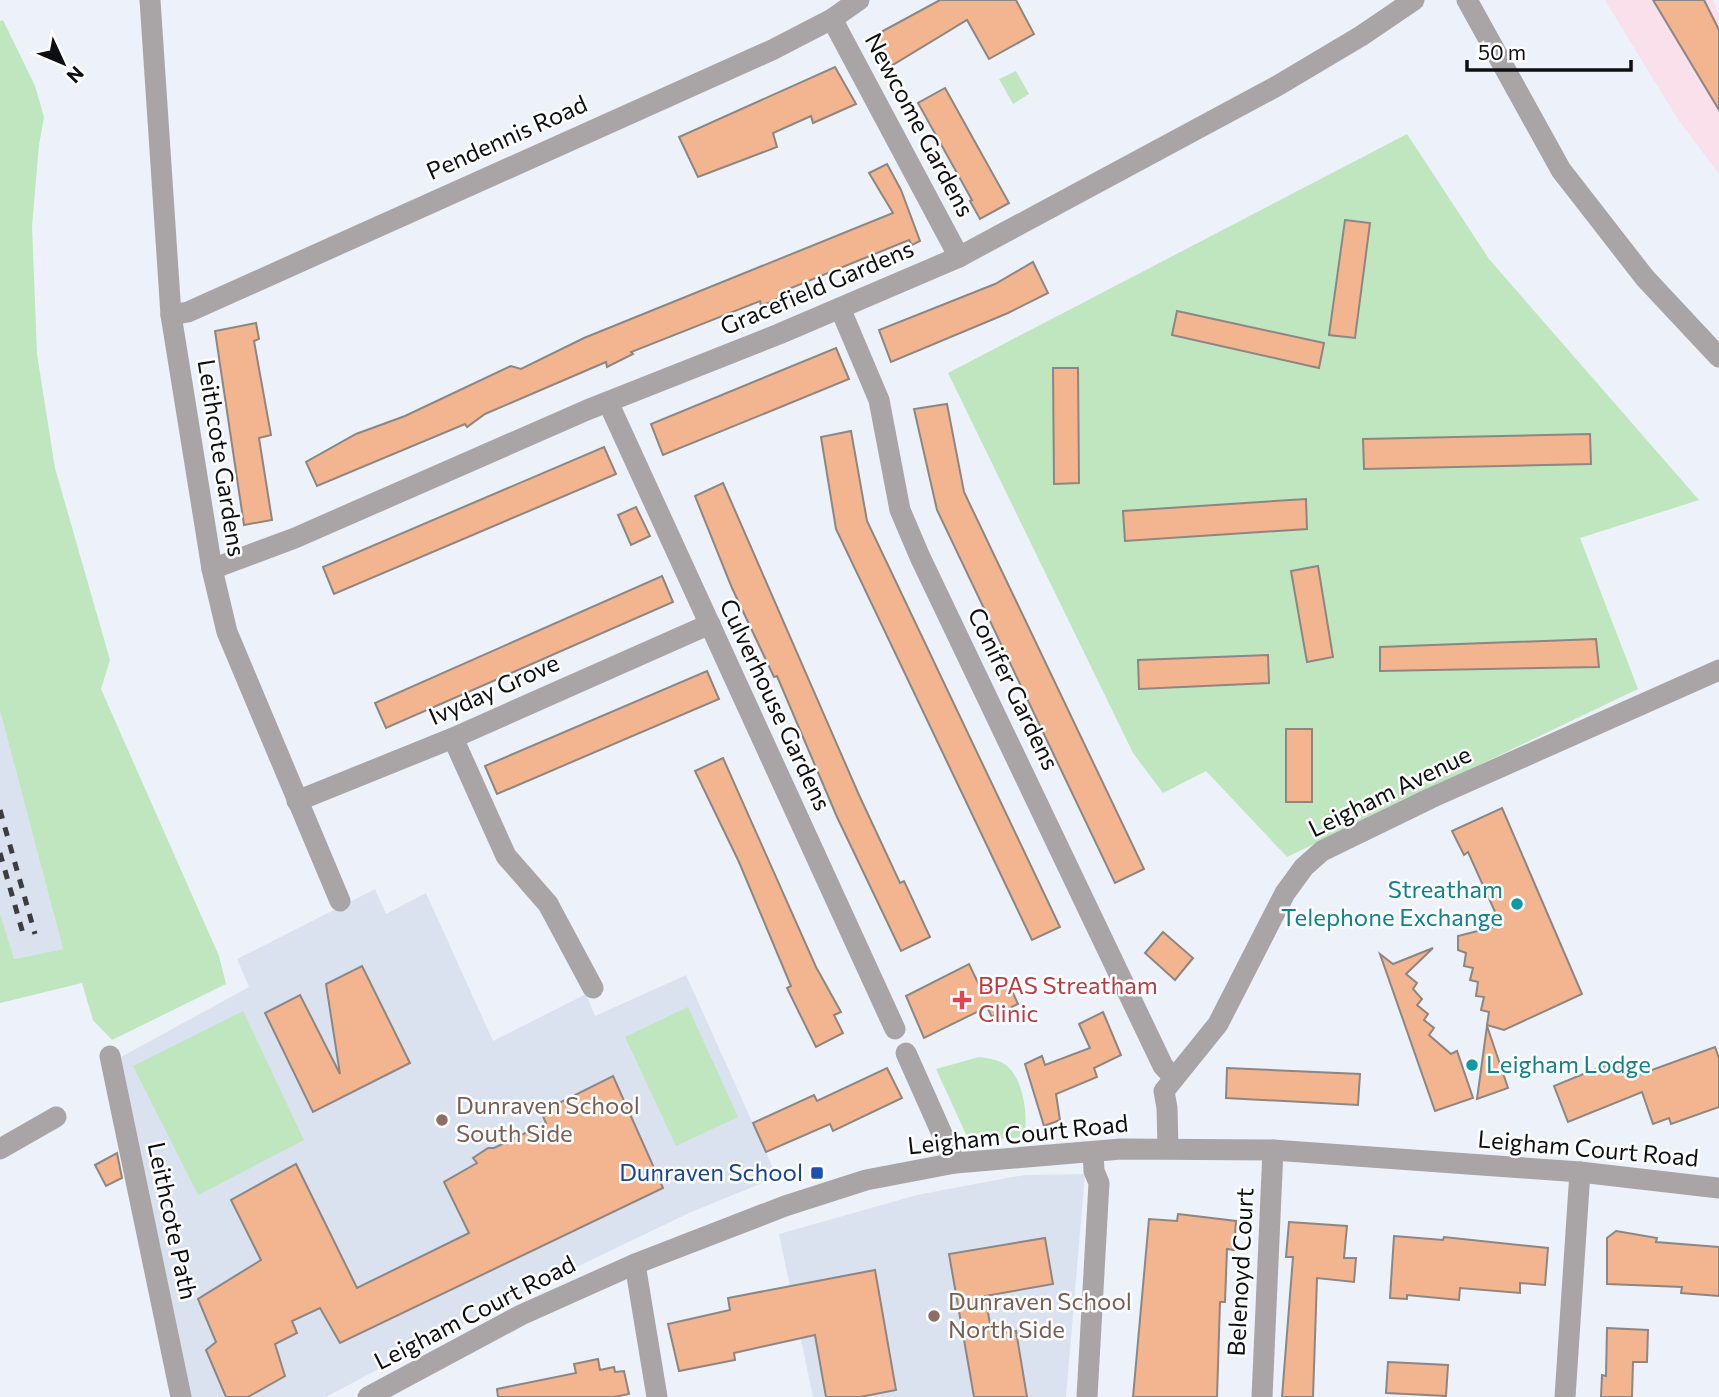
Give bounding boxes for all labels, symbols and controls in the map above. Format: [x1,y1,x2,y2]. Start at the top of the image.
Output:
street label: Newcome Gardens [860,27,981,221]
north arrow [28,28,98,98]
scale bar [1467,28,1632,72]
text: 50 m [1478,39,1526,64]
text: N [62,62,89,88]
street label: Pendennis Road [422,88,591,185]
street label: Gracefield Gardens [715,233,917,340]
street label: Leithcote Gardens [193,357,252,559]
street label: Culverhouse Gardens [715,594,838,815]
street label: Conifer Gardens [963,602,1066,774]
street label: Ivyday Grove [424,647,563,730]
street label: Leigham Avenue [1303,739,1475,843]
place label: Streatham Telephone Exchange [1281,874,1503,931]
marker: Streatham Telephone Exchange [1509,896,1525,912]
place label: BPAS Streatham Clinic [978,970,1158,1027]
marker: BPAS Streatham Clinic [952,990,972,1010]
place label: Leigham Lodge [1486,1049,1651,1078]
marker: Leigham Lodge [1464,1057,1480,1073]
place label: Dunraven School South Side [456,1090,640,1147]
street label: Leigham Court Road [906,1108,1130,1160]
marker: Dunraven School South Side [434,1112,450,1128]
street label: Leigham Court Road [1476,1123,1700,1172]
street label: Leithcote Path [143,1139,204,1302]
place label: Dunraven School [619,1157,803,1186]
marker: Dunraven School [809,1165,825,1181]
street label: Belenoyd Court [1221,1187,1258,1357]
street label: Leigham Court Road [369,1248,580,1375]
place label: Dunraven School North Side [948,1286,1132,1343]
marker: Dunraven School North Side [926,1308,942,1324]

